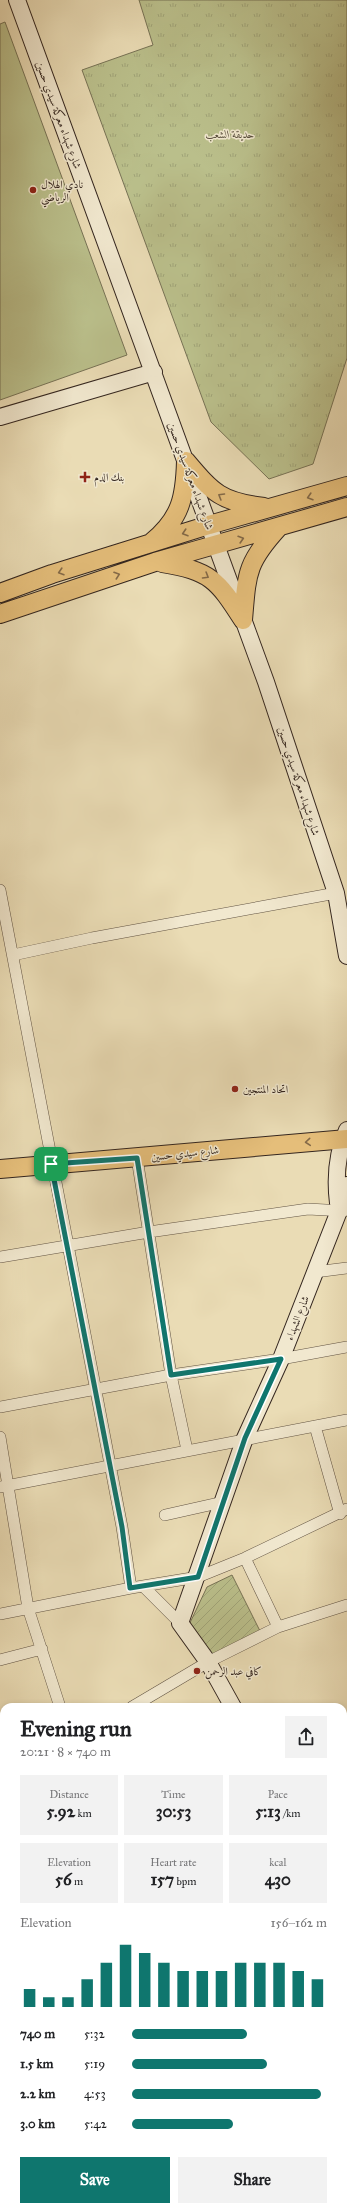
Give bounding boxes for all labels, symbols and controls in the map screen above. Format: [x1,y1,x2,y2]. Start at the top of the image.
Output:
street label: شارع شهداء معركة سيدي حسين [30,59,85,172]
park label: حديقة الشعب [206,128,254,142]
place label: نادي الهلال الرياضي [41,178,83,208]
marker: نادي الهلال الرياضي [28,185,38,195]
street label: شارع شهداء معركة سيدي حسين [162,420,217,533]
marker: بنك الدم [79,471,91,483]
place label: بنك الدم [94,471,125,487]
one-way arrow [306,492,313,501]
one-way arrow [218,494,225,501]
one-way arrow [181,528,188,536]
one-way arrow [238,535,245,544]
one-way arrow [57,567,64,575]
one-way arrow [113,571,120,580]
one-way arrow [202,571,209,578]
street label: شارع شهداء معركة سيدي حسين [272,725,323,838]
place label: اتحاد المنتجين [243,1083,288,1096]
marker: اتحاد المنتجين [230,1084,240,1094]
one-way arrow [305,1137,311,1146]
street label: شارع سيدي حسين [150,1143,220,1167]
pin [34,1147,68,1181]
icon: arrive [40,1153,62,1175]
street label: شارع الشهداء [283,1294,315,1343]
place label: كافي عبد الرحمن [205,1665,262,1680]
marker: كافي عبد الرحمن [192,1666,202,1676]
text: Evening run [20,1715,132,1742]
button: share [285,1716,327,1758]
text: 20:21 · 8 × 740 m [20,1744,111,1760]
text: Distance [49,1788,89,1801]
text: Time [161,1788,186,1801]
text: Pace [268,1788,288,1801]
text: 5.92 [47,1801,75,1822]
text: 30:53 [156,1801,191,1822]
text: 5:13 [255,1801,281,1822]
text: km [75,1807,92,1820]
text: /km [281,1807,301,1820]
text: Elevation [47,1856,91,1869]
text: Heart rate [150,1856,197,1869]
text: kcal [269,1856,286,1869]
text: 56 [55,1869,72,1890]
text: 157 [150,1869,174,1890]
text: 430 [265,1869,291,1890]
text: m [72,1875,83,1888]
text: bpm [174,1875,196,1888]
text: Elevation [20,1915,72,1931]
text: 156–162 m [271,1915,327,1931]
text: 740 m [20,2026,55,2042]
text: 5:32 [84,2026,105,2042]
text: 1.5 km [20,2056,53,2072]
text: 5:19 [84,2056,105,2072]
text: 2.2 km [20,2086,56,2102]
text: 4:53 [84,2086,106,2102]
text: 3.0 km [20,2116,55,2132]
text: 5:42 [84,2116,107,2132]
button: Save [20,2157,170,2203]
button: Share [178,2157,327,2203]

